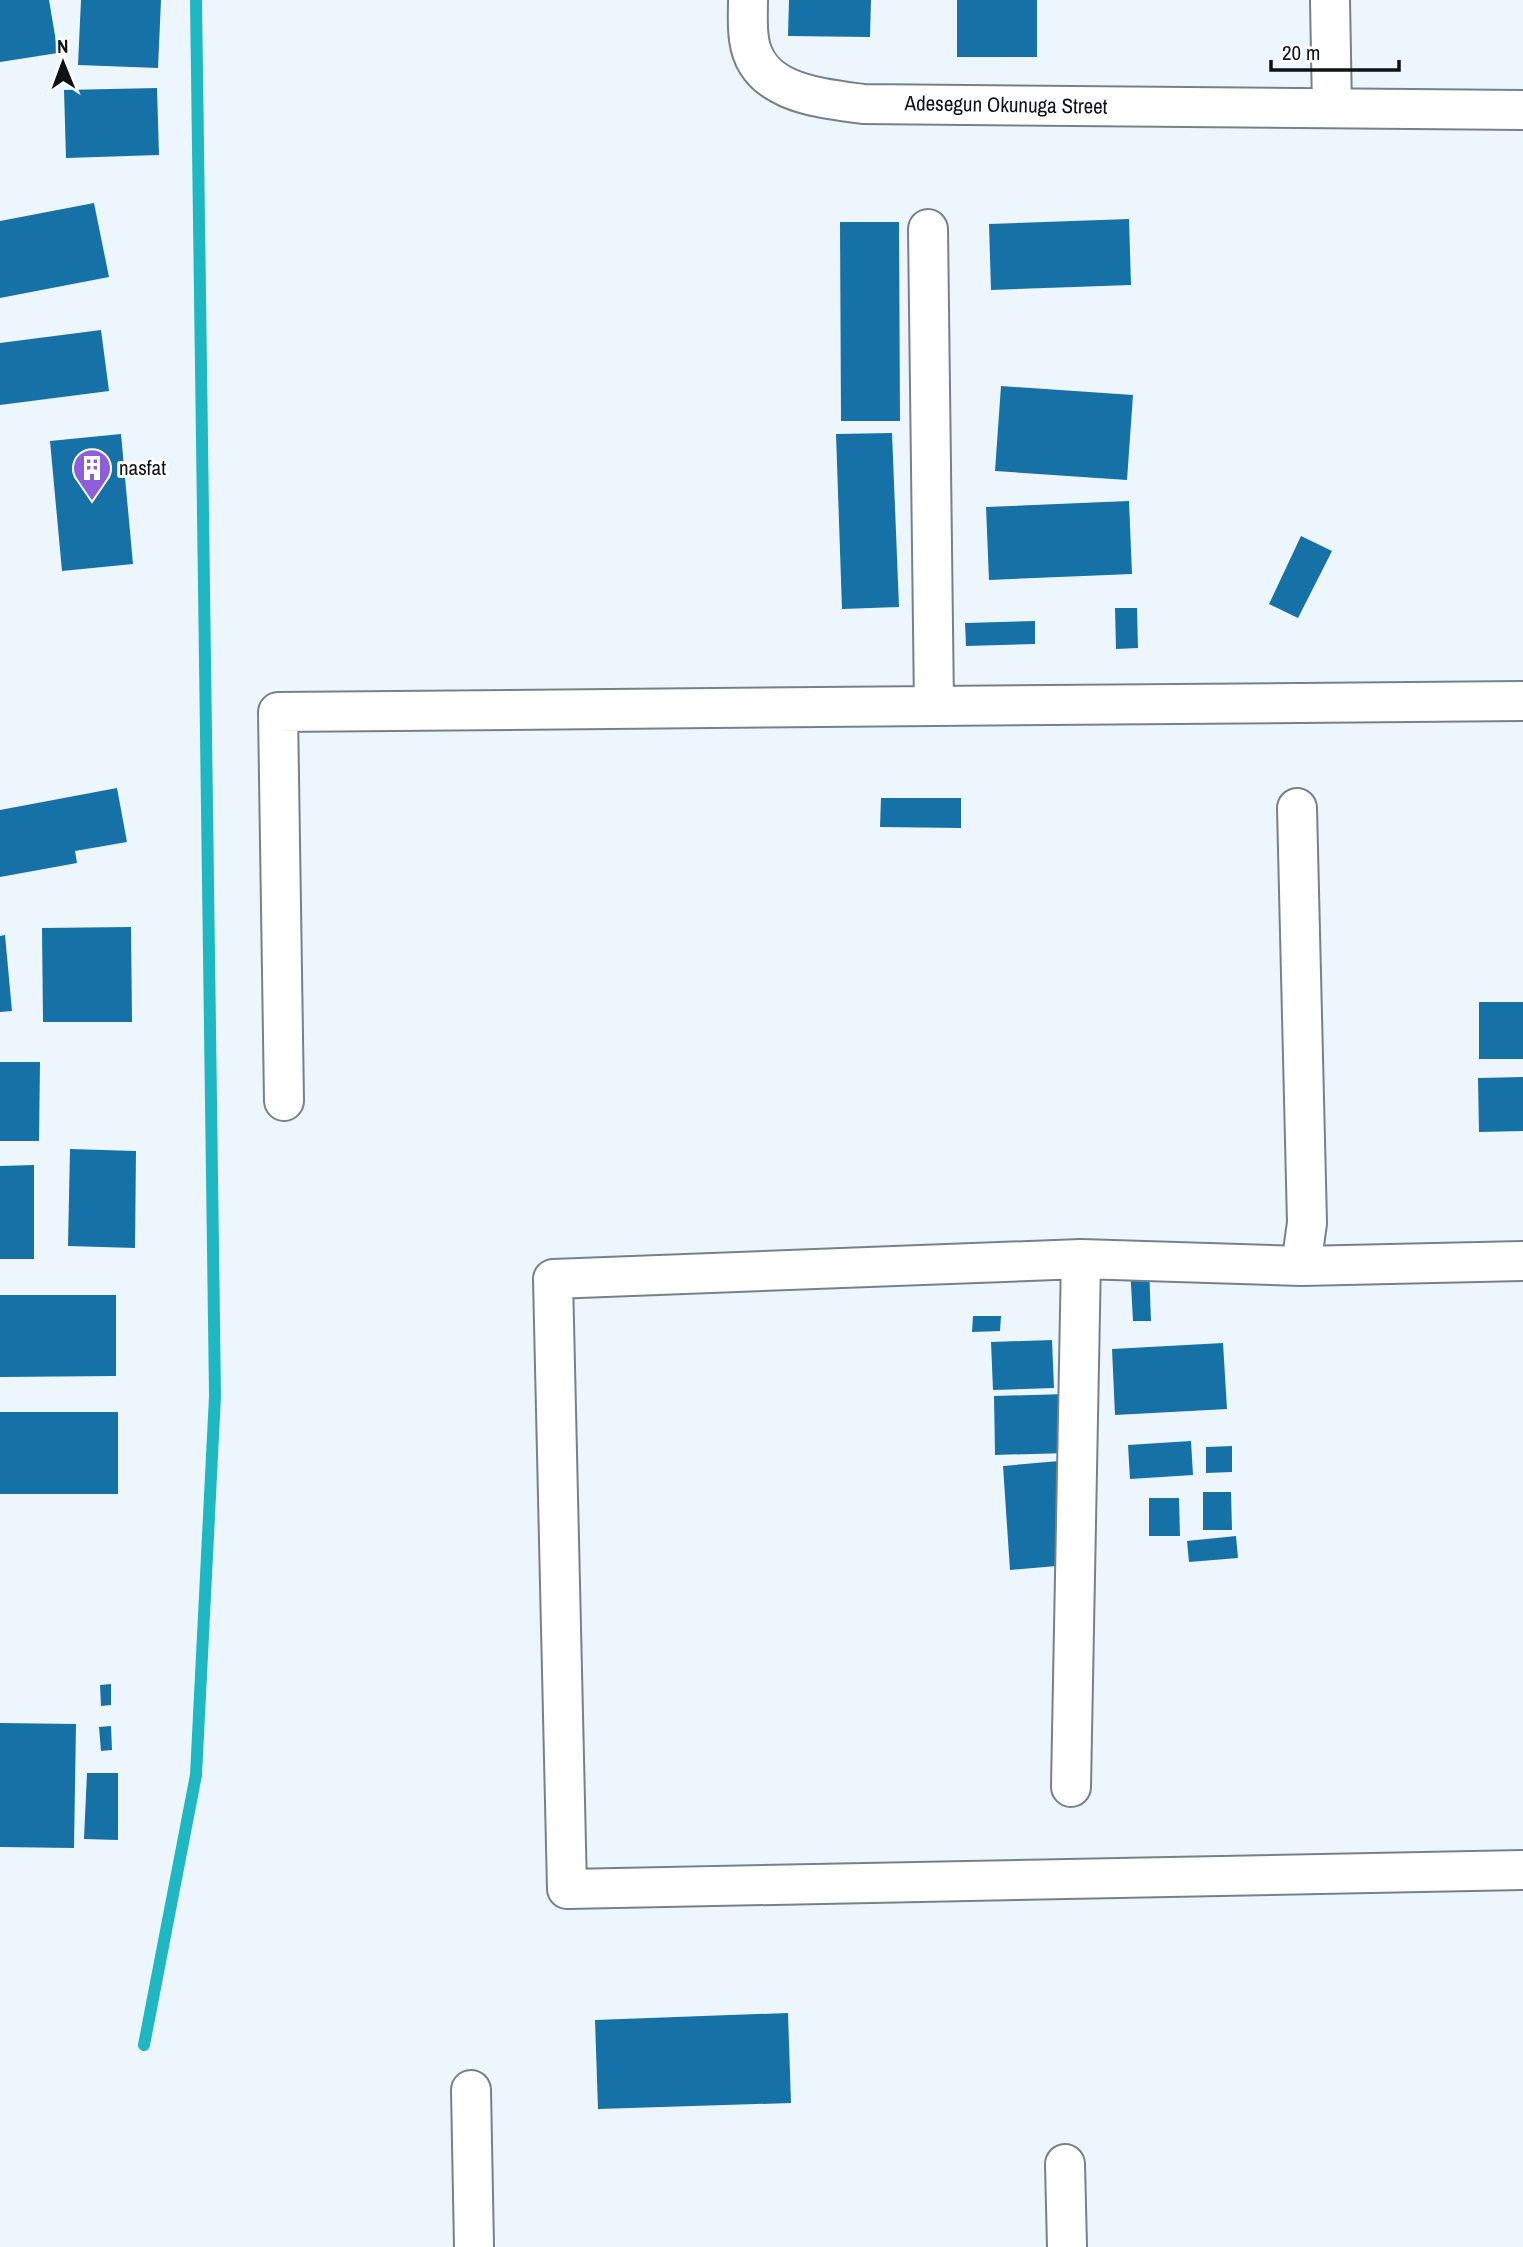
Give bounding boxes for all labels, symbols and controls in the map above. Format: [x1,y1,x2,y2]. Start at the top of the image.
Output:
north arrow [28,28,98,98]
scale bar [1271,28,1399,72]
text: N [57,33,69,59]
text: 20 m [1282,38,1320,67]
street label: Adesegun Okunuga Street [903,88,1108,121]
building icon: nasfat [71,447,113,502]
place label: nasfat [119,453,166,482]

